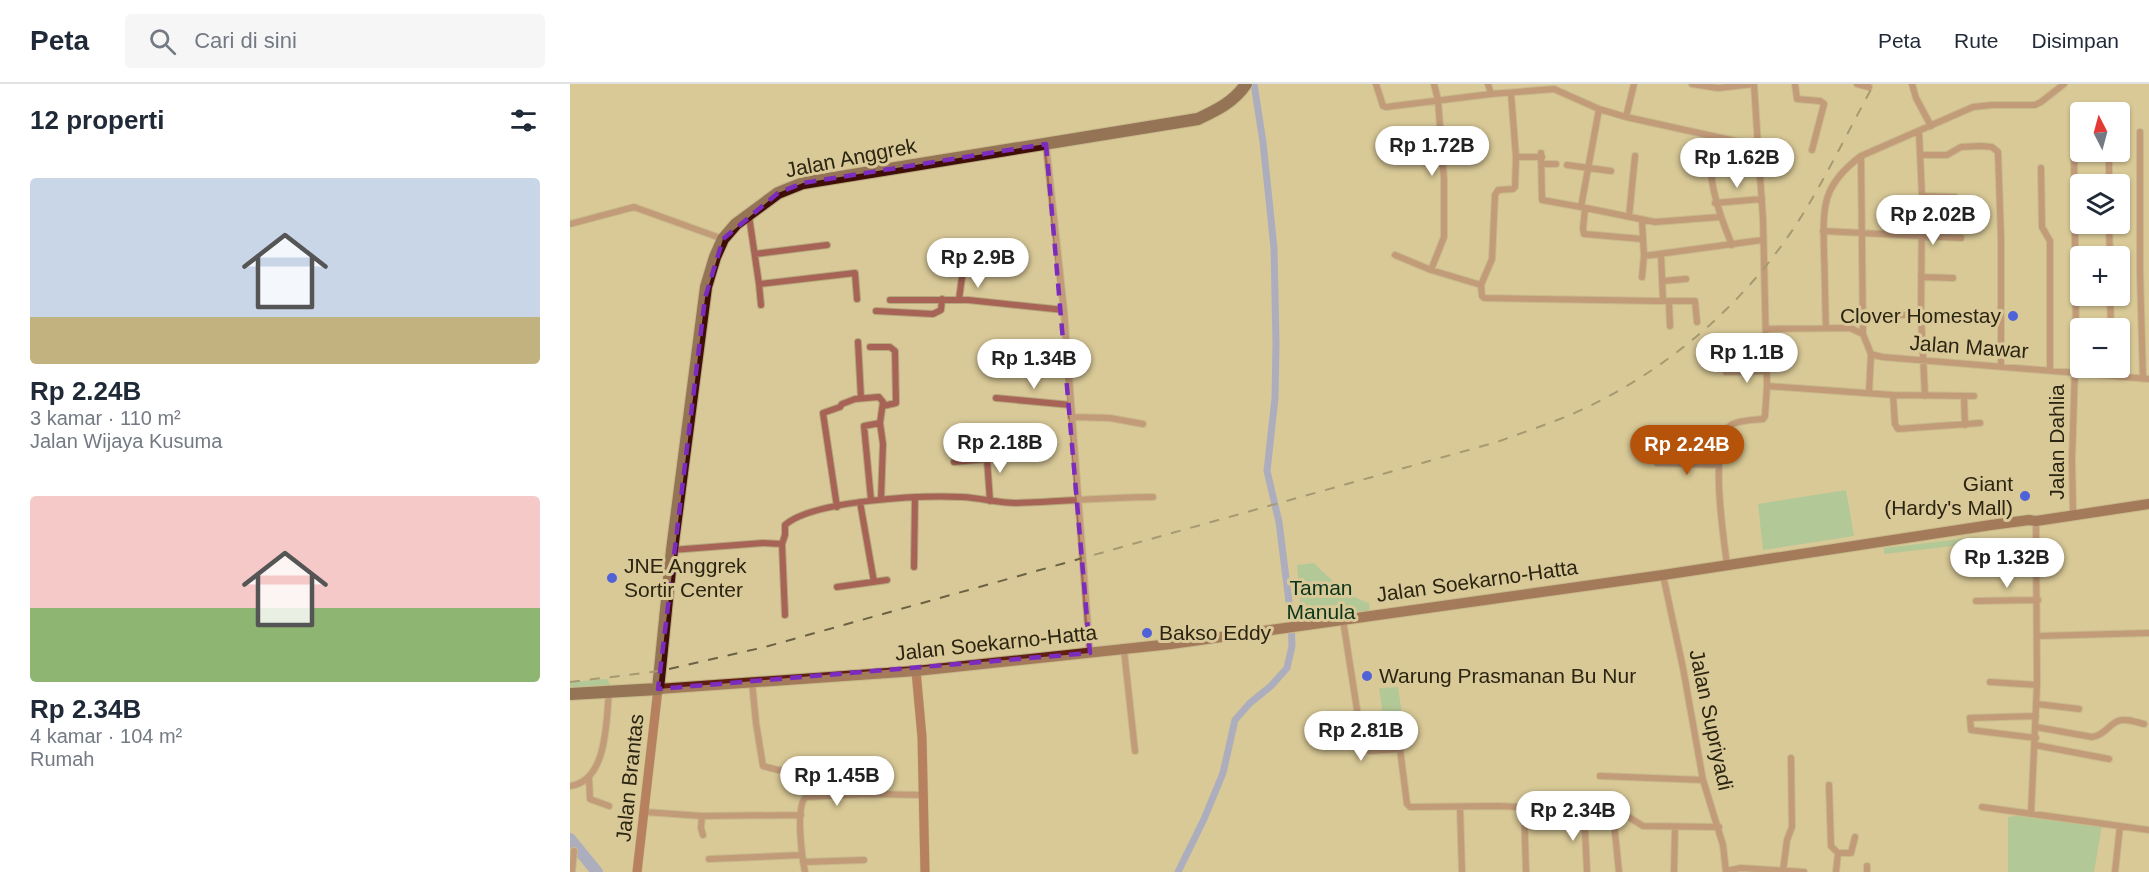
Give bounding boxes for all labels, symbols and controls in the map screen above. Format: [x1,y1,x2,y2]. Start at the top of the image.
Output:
search box [125,14,545,68]
text: Peta [30,25,89,56]
icon: search [146,25,179,58]
text: Cari di sini [194,28,297,53]
text: Peta [1878,29,1921,52]
text: Rute [1954,29,1998,52]
text: Disimpan [2031,29,2119,52]
north arrow [2070,102,2130,162]
map controls [2070,102,2130,378]
icon: filters [507,104,540,137]
text: 12 properti [30,105,164,135]
pin: Rp 1.72B [1370,126,1494,177]
street label: Jalan Anggrek [783,133,919,181]
text: Rp 1.72B [1389,134,1475,156]
pin: Rp 1.62B [1675,138,1799,189]
text: Rp 1.62B [1694,146,1780,168]
button: layers [2070,174,2130,234]
pin: Rp 2.02B [1871,195,1995,246]
text: Rp 2.02B [1890,203,1976,225]
icon: home [231,217,339,325]
pin: Rp 2.9B [923,238,1033,289]
text: Rp 2.9B [941,246,1015,268]
button: + [2070,246,2130,306]
place label: Clover Homestay [1840,304,2001,327]
marker: Clover Homestay [2006,309,2020,323]
button: − [2070,318,2130,378]
street label: Jalan Mawar [1909,331,2029,362]
pin: Rp 1.1B [1692,333,1802,384]
pin: Rp 1.34B [972,339,1096,390]
text: Rp 1.1B [1710,341,1784,363]
text: Rp 1.34B [991,347,1077,369]
text: Rp 2.24B [30,376,141,406]
street label: Jalan Dahlia [2045,384,2068,500]
text: 3 kamar · 110 m² [30,407,181,429]
pin: Rp 2.18B [938,423,1062,474]
pin: Rp 2.24B [1625,425,1749,476]
text: Jalan Wijaya Kusuma [30,430,222,452]
text: Rp 2.18B [957,431,1043,453]
text: Rp 2.24B [1644,433,1730,455]
place label: Giant (Hardy's Mall) [1884,472,2013,519]
marker: Giant (Hardy's Mall) [2018,489,2032,503]
icon: home [231,535,339,643]
pin: Rp 1.32B [1945,538,2069,589]
text: Rp 1.32B [1964,546,2050,568]
place label: JNE Anggrek Sortir Center [624,554,747,601]
street label: Jalan Soekarno-Hatta [1375,555,1579,606]
marker: JNE Anggrek Sortir Center [605,571,619,585]
park label: Taman Manula [1287,576,1356,623]
street label: Jalan Soekarno-Hatta [894,620,1098,665]
place label: Bakso Eddy [1159,621,1272,644]
marker: Bakso Eddy [1140,626,1154,640]
street label: Jalan Supriyadi [1685,647,1738,793]
place label: Warung Prasmanan Bu Nur [1379,664,1636,687]
marker: Warung Prasmanan Bu Nur [1360,669,1374,683]
text: Rp 2.34B [30,694,141,724]
pin: Rp 2.81B [1299,711,1423,762]
street label: Jalan Brantas [611,713,648,843]
text: Rp 2.81B [1318,719,1404,741]
text: 4 kamar · 104 m² [30,725,182,747]
text: Rumah [30,748,94,770]
pin: Rp 1.45B [775,756,899,807]
text: Rp 1.45B [794,764,880,786]
pin: Rp 2.34B [1511,791,1635,842]
text: Rp 2.34B [1530,799,1616,821]

